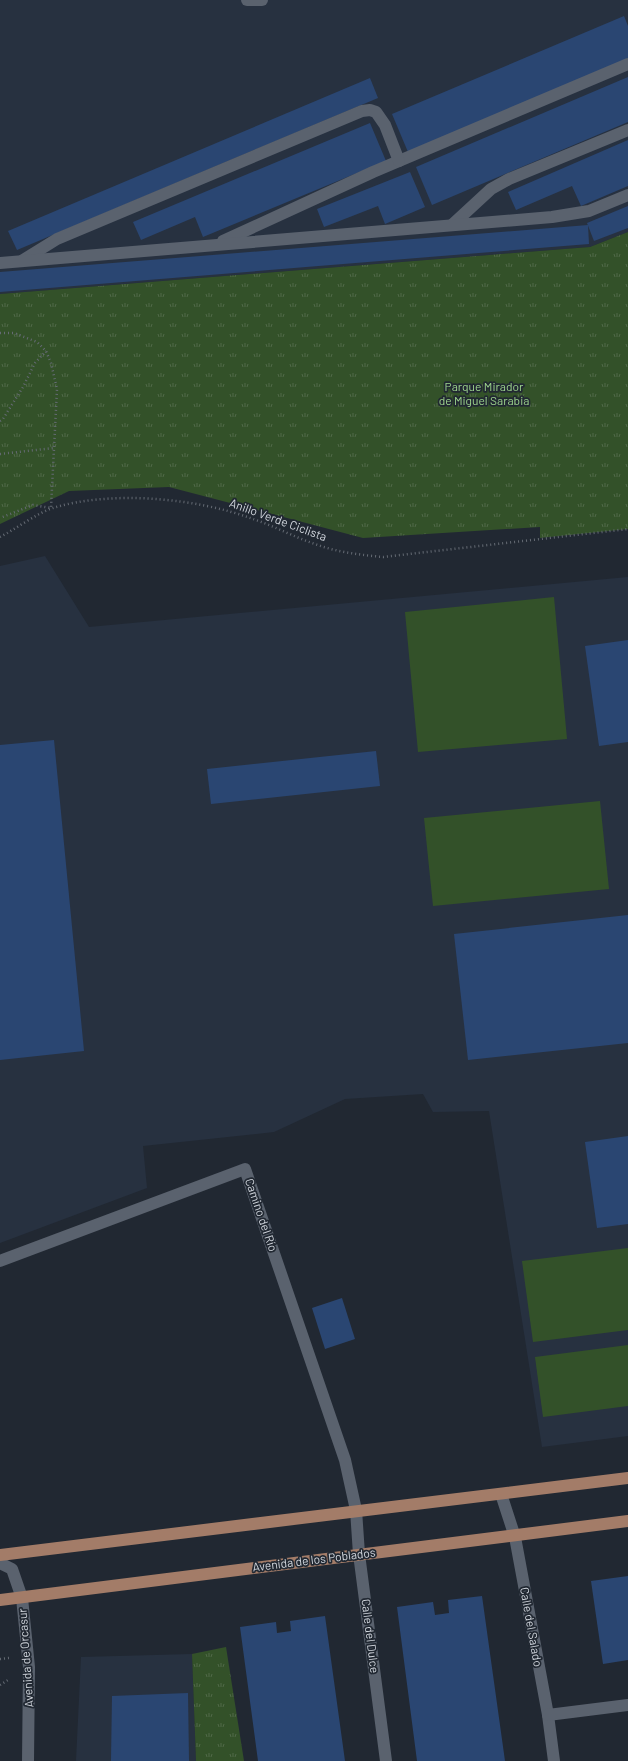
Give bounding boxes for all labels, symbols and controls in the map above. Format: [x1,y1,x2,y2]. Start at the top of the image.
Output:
park label: Parque Mirador de Miguel Sarabia [439,379,529,407]
street label: Anillo Verde Ciclista [228,495,329,543]
street label: Camino del Río [243,1176,281,1253]
street label: Avenida de los Poblados [251,1544,376,1574]
street label: Calle del Salado [518,1586,546,1668]
street label: Calle del Dulce [359,1598,382,1674]
street label: Avenida de Orcasur [15,1607,35,1708]

